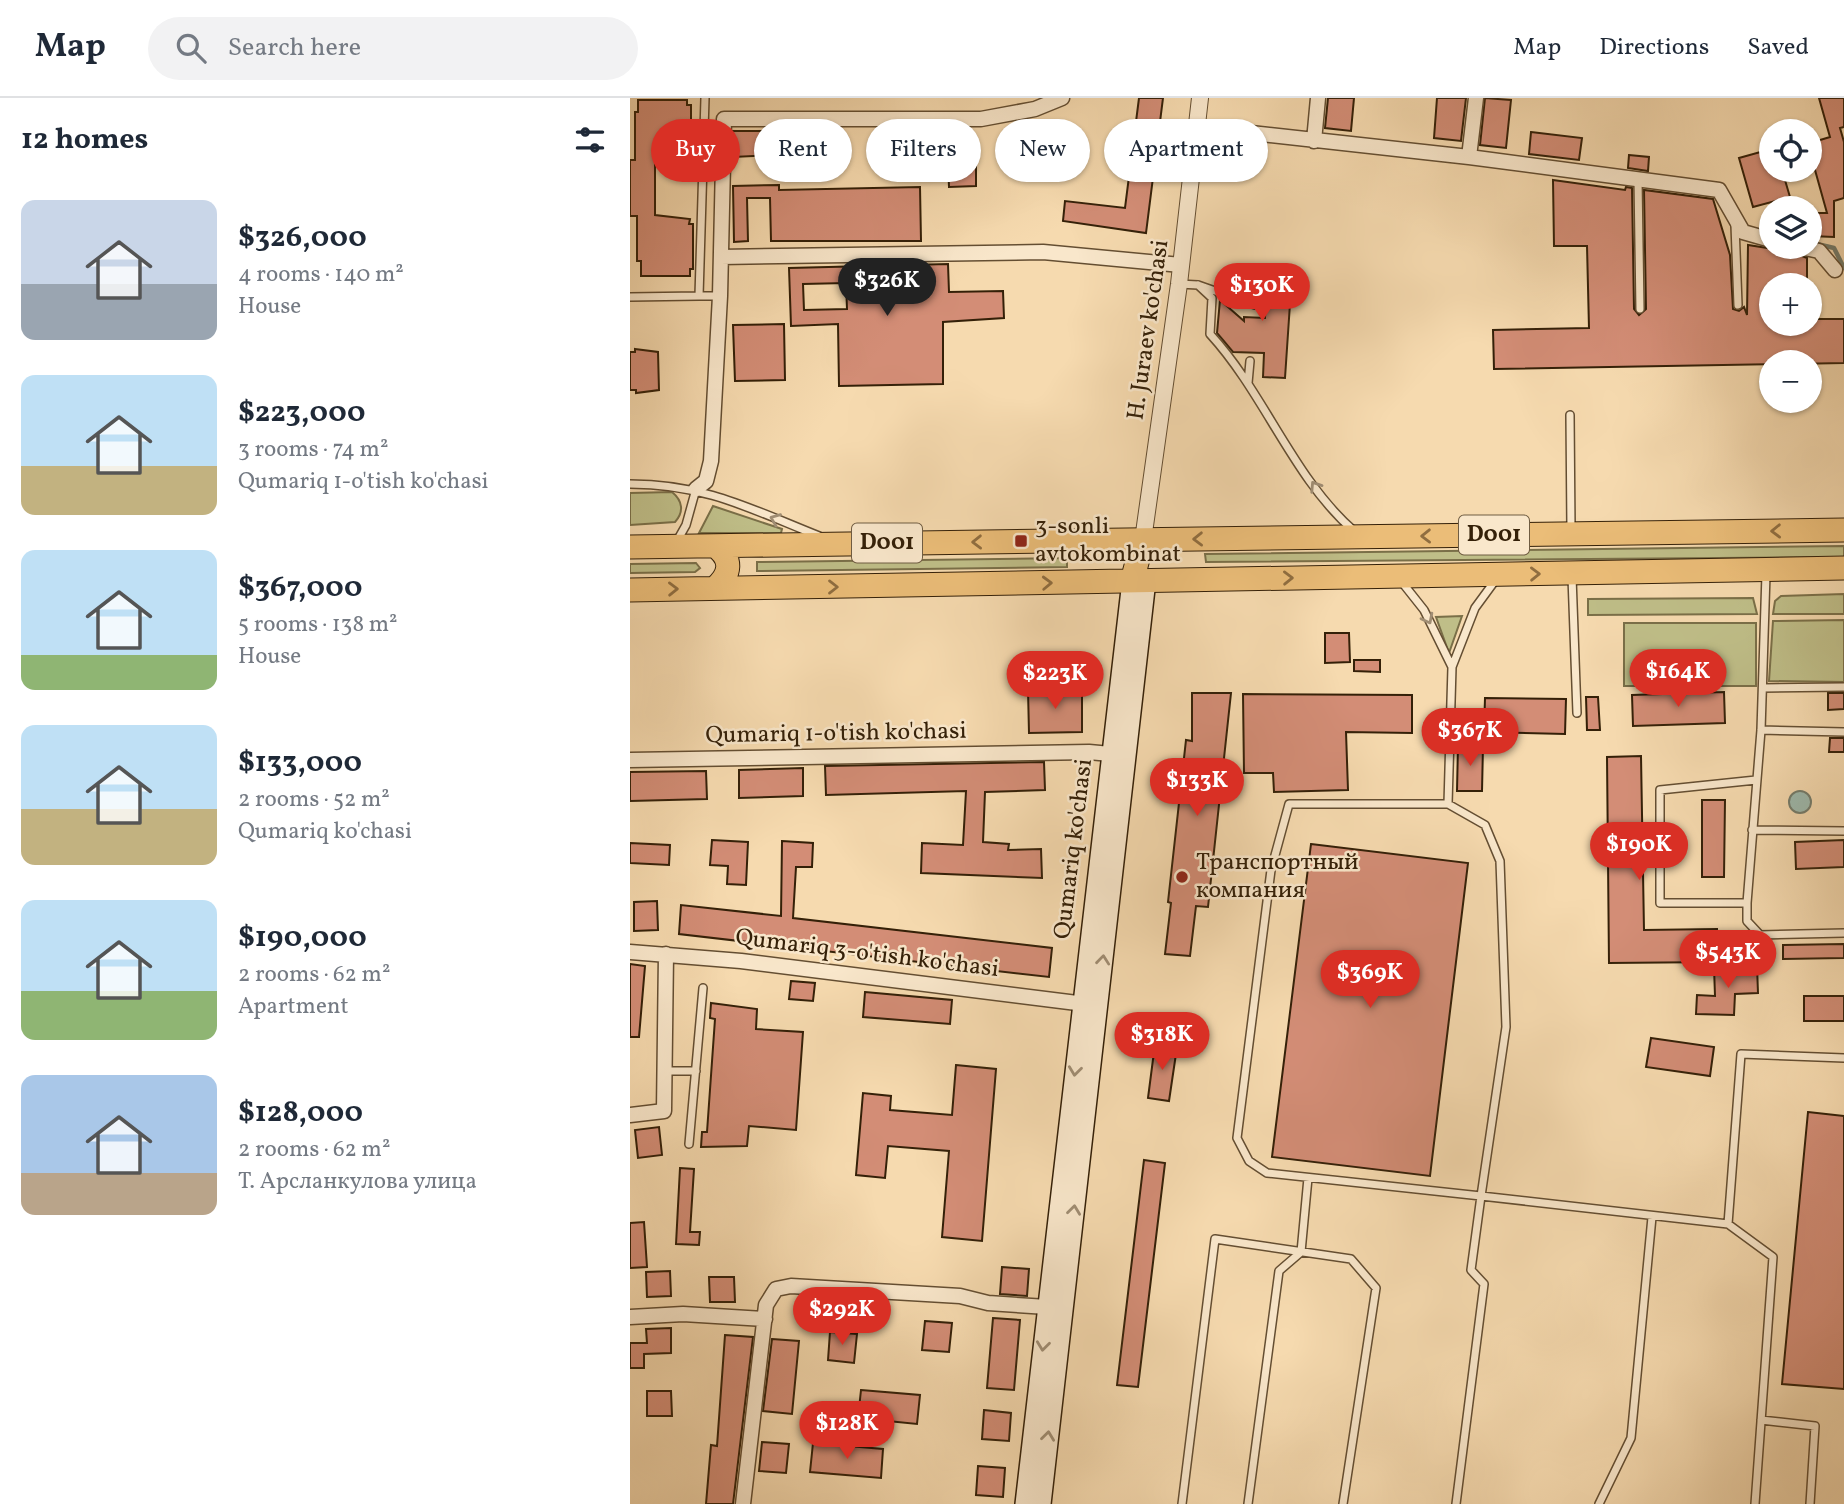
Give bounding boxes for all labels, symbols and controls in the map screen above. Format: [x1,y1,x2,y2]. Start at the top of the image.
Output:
search box [148,17,638,80]
text: Map [35,25,106,71]
icon: search [172,29,210,67]
text: Search here [228,30,361,66]
text: Map [1513,31,1561,65]
text: Directions [1599,31,1709,65]
text: Saved [1747,31,1809,65]
text: 12 homes [21,119,148,161]
chip: Buy [651,119,740,182]
chip: Rent [754,119,852,182]
chip: Filters [866,119,981,182]
chip: New [995,119,1090,182]
chip: Apartment [1104,119,1268,182]
map controls [1759,119,1822,413]
button: locate [1759,119,1822,182]
icon: filters [571,121,609,159]
button: layers [1759,196,1822,259]
text: $326,000 [238,217,367,259]
icon: home [77,228,161,312]
street label: H. Juraev ko'chasi [1120,238,1178,422]
pin: $326K [838,258,936,318]
text: 4 rooms · 140 m² [238,259,404,291]
pin: $130K [1213,264,1311,323]
text: $326K [854,265,920,297]
text: $130K [1230,270,1294,302]
button: + [1759,273,1822,336]
text: House [238,291,301,323]
button: − [1759,350,1822,413]
text: $223,000 [238,392,366,434]
icon: home [77,403,161,487]
text: 3 rooms · 74 m² [238,434,388,466]
text: Qumariq 1-o'tish ko'chasi [238,466,489,498]
one-way arrow [1311,481,1323,494]
place label: 3-sonli avtokombinat [1035,510,1181,572]
one-way arrow [770,513,782,527]
road number: D001 [1459,516,1529,555]
one-way arrow [1770,523,1781,538]
road number: D001 [852,524,922,562]
one-way arrow [1420,528,1431,543]
one-way arrow [1193,531,1203,547]
marker: 3-sonli avtokombinat [1013,533,1029,549]
one-way arrow [971,534,982,550]
one-way arrow [1529,566,1540,581]
text: $367,000 [238,567,363,609]
one-way arrow [1283,570,1294,586]
one-way arrow [1042,575,1053,590]
icon: home [77,578,161,662]
one-way arrow [828,579,838,595]
one-way arrow [668,581,678,597]
text: 5 rooms · 138 m² [238,609,398,641]
one-way arrow [1420,612,1434,624]
text: House [238,641,301,673]
pin: $164K [1629,650,1727,709]
pin: $223K [1006,652,1104,711]
text: $164K [1646,656,1710,688]
text: $223K [1023,658,1087,690]
pin: $367K [1421,708,1519,768]
street label: Qumariq 1-o'tish ko'chasi [705,715,967,753]
text: $367K [1438,715,1502,747]
text: $133,000 [238,742,362,784]
icon: home [77,753,161,837]
street label: Qumariq ko'chasi [1046,757,1102,941]
pin: $133K [1148,758,1246,818]
text: $133K [1166,765,1228,797]
text: 2 rooms · 52 m² [238,784,390,816]
text: Qumariq ko'chasi [238,816,412,848]
pin: $190K [1590,822,1688,882]
text: $190K [1606,829,1672,861]
place label: Транспортный компания [1196,846,1359,908]
marker: Транспортный компания [1174,869,1190,885]
text: $190,000 [238,917,367,959]
street label: Qumariq 3-o'tish ko'chasi [733,921,1001,987]
icon: home [77,928,161,1012]
pin: $543K [1679,930,1777,990]
text: $543K [1695,937,1761,969]
pin: $369K [1321,950,1419,1010]
one-way arrow [1095,954,1110,966]
text: $369K [1337,957,1403,989]
text: 2 rooms · 62 m² [238,959,390,991]
text: Apartment [238,991,349,1023]
pin: $318K [1113,1012,1211,1072]
text: $318K [1131,1019,1194,1051]
one-way arrow [1067,1065,1082,1077]
text: $128,000 [238,1092,363,1134]
icon: home [77,1103,161,1187]
text: 2 rooms · 62 m² [238,1134,390,1166]
text: Т. Арсланкулова улица [238,1166,477,1198]
one-way arrow [1067,1204,1082,1216]
pin: $292K [793,1288,891,1347]
text: $292K [809,1294,875,1326]
one-way arrow [1035,1340,1050,1352]
pin: $128K [798,1402,896,1461]
text: $128K [815,1408,879,1440]
one-way arrow [1041,1430,1056,1442]

